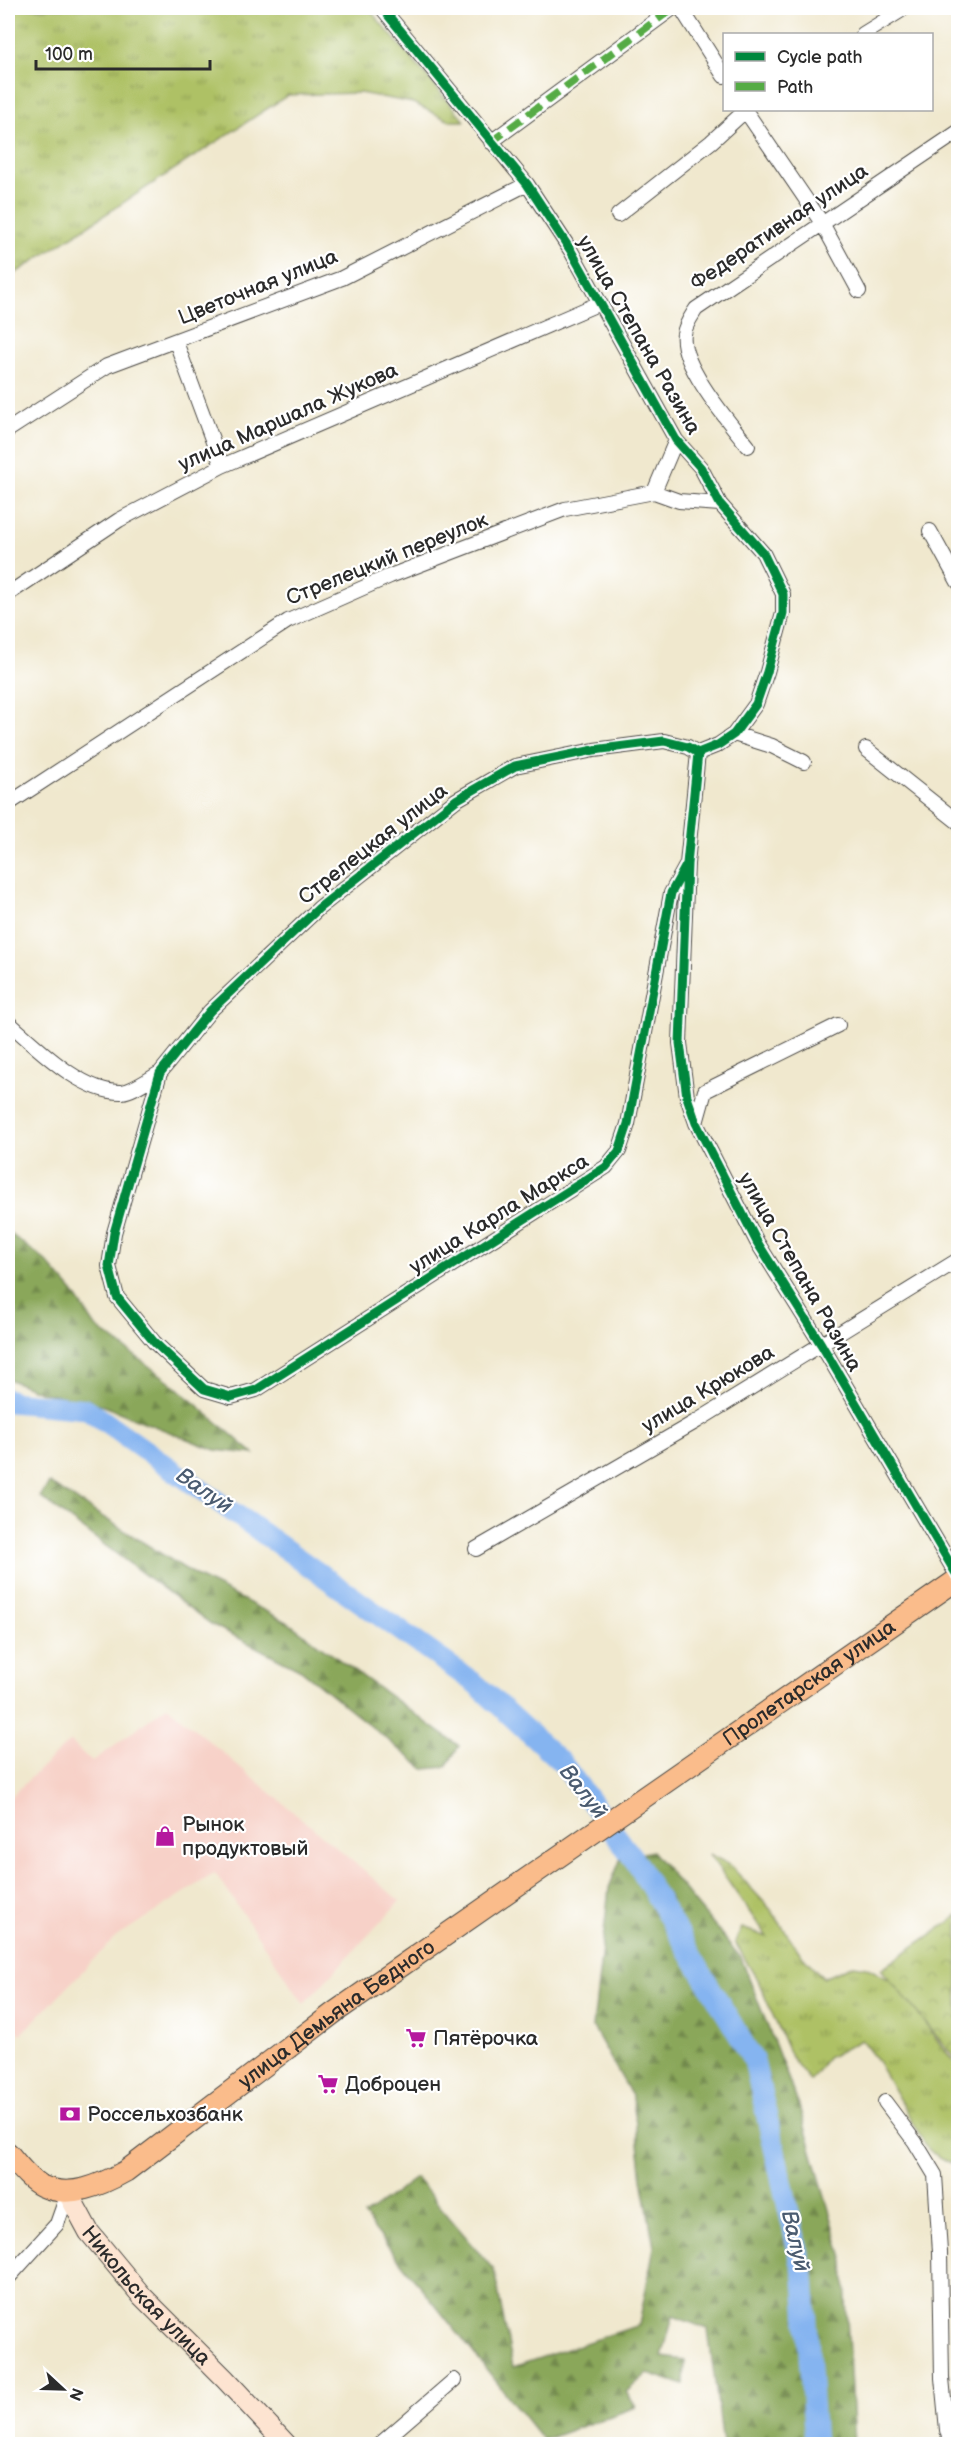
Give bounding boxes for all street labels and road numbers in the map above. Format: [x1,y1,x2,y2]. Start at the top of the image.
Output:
street label: Федеративная улица [685,158,873,296]
street label: улица Степана Разина [572,231,707,440]
street label: Цветочная улица [175,243,342,330]
street label: улица Маршала Жукова [174,357,402,477]
street label: Стрелецкий переулок [283,507,491,611]
street label: Стрелецкая улица [294,778,453,910]
street label: улица Карла Маркса [405,1148,594,1279]
street label: улица Степана Разина [733,1168,868,1377]
street label: улица Крюкова [637,1339,779,1438]
street label: Пролетарская улица [718,1614,900,1751]
street label: улица Демьяна Бедного [233,1934,439,2094]
street label: Никольская улица [77,2221,217,2371]

